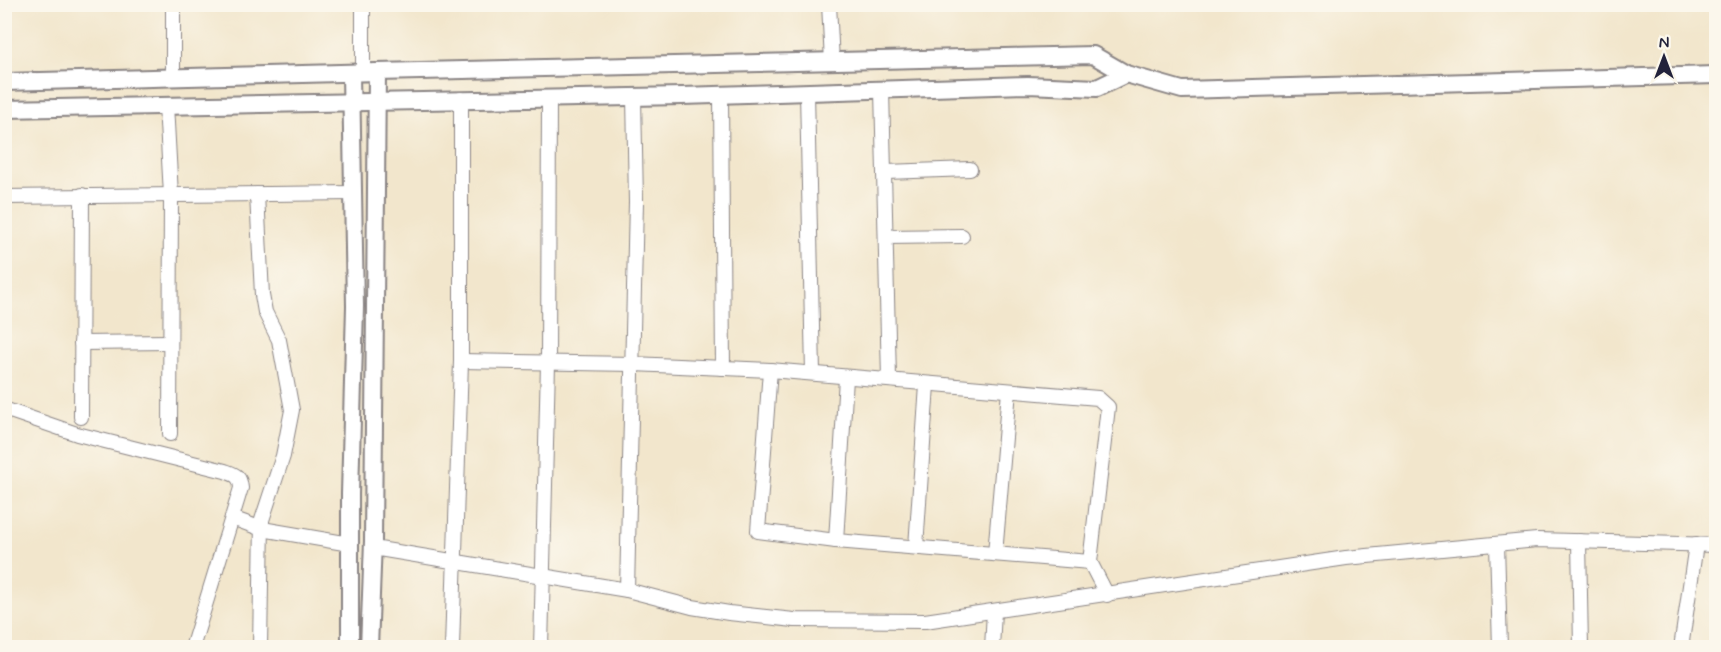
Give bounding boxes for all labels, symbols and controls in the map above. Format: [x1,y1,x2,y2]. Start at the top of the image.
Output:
north arrow [1634,27,1694,87]
text: N [1659,33,1669,54]

